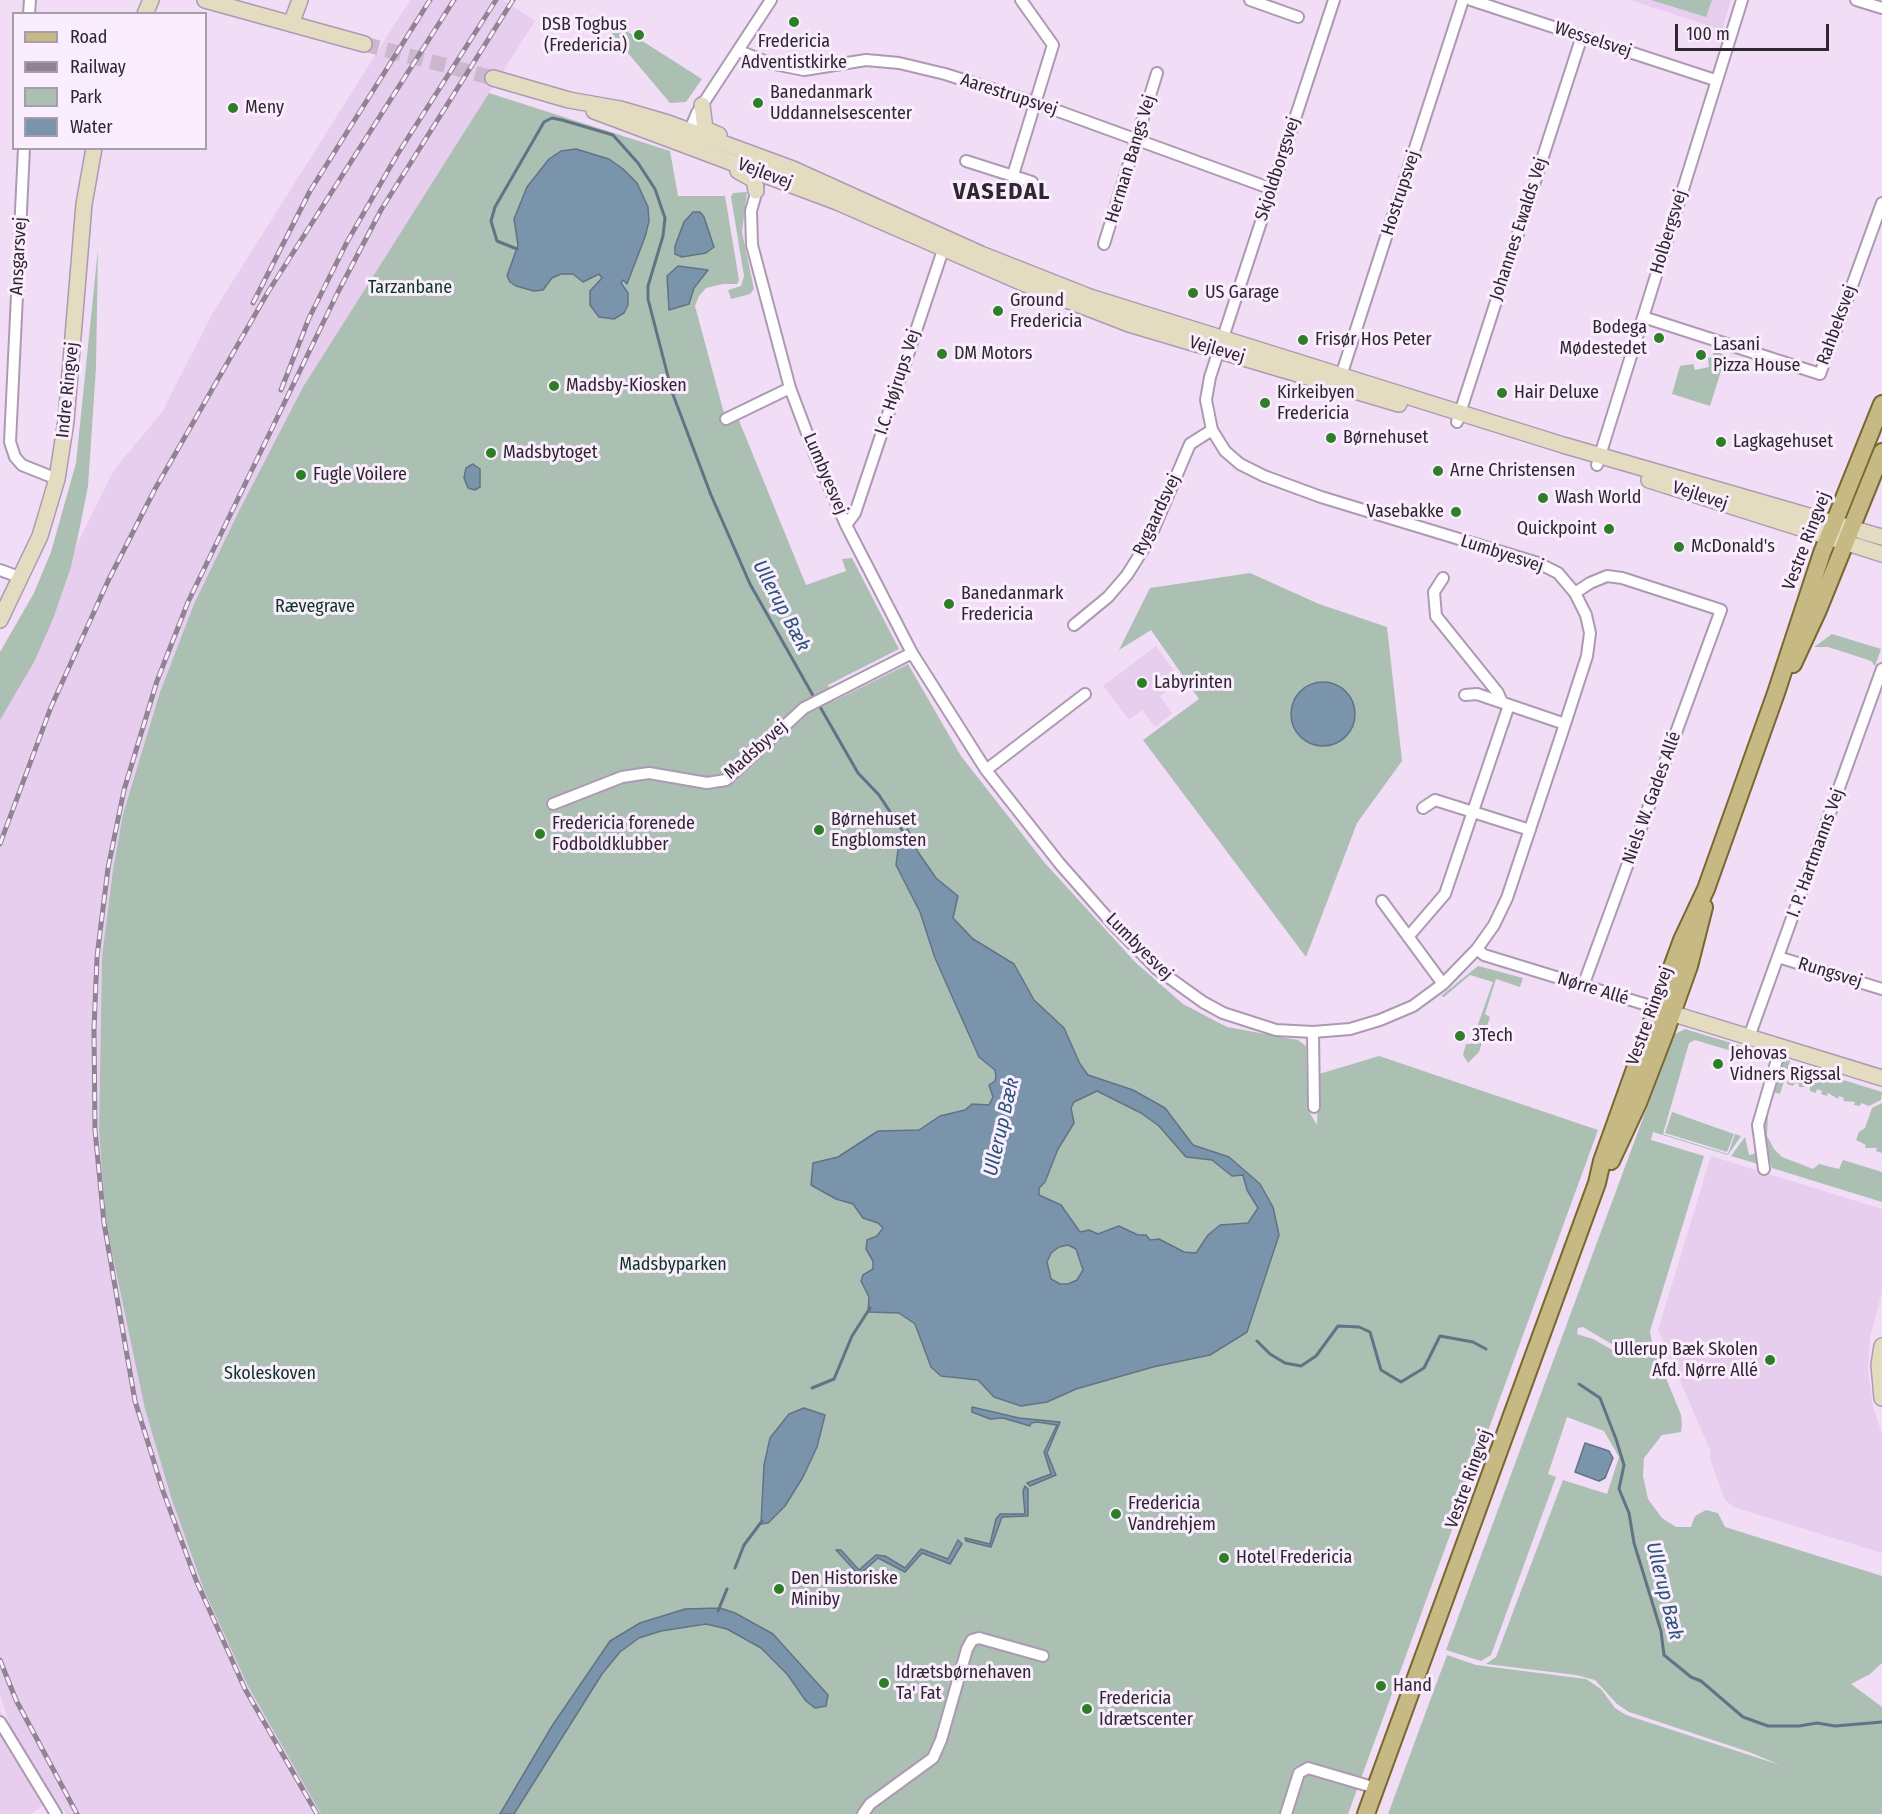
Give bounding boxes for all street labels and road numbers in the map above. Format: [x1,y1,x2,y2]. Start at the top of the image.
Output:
street label: Wesselsvej [1552,17,1634,63]
street label: Aarestrupsvej [958,69,1060,121]
street label: Herman Bangs Vej [1101,92,1161,226]
street label: Skjoldborgsvej [1251,114,1305,224]
street label: Hostrupsvej [1377,148,1425,238]
street label: Vejlevej [735,154,795,194]
street label: Johannes Ewalds Vej [1486,155,1552,303]
street label: Holbergsvej [1646,187,1692,277]
street label: Ansgarsvej [6,216,32,296]
street label: Rahbeksvej [1813,282,1861,368]
street label: I.C. Højrups Vej [871,327,925,437]
street label: Vejlevej [1187,332,1247,368]
street label: Indre Ringvej [52,341,84,439]
street label: Lumbyesvej [798,430,852,518]
street label: Rygaardsvej [1129,471,1185,559]
street label: Vejlevej [1670,477,1730,515]
street label: Vestre Ringvej [1778,489,1836,593]
street label: Lumbyesvej [1458,530,1546,578]
street label: Madsbyvej [720,716,792,784]
street label: Niels W. Gades Allé [1618,729,1686,867]
street label: I. P. Hartmanns Vej [1783,786,1849,920]
street label: Lumbyesvej [1101,909,1177,985]
street label: Rungsvej [1795,953,1865,993]
street label: Vestre Ringvej [1622,964,1678,1068]
street label: Nørre Allé [1555,968,1631,1010]
street label: Vestre Ringvej [1441,1427,1497,1531]

